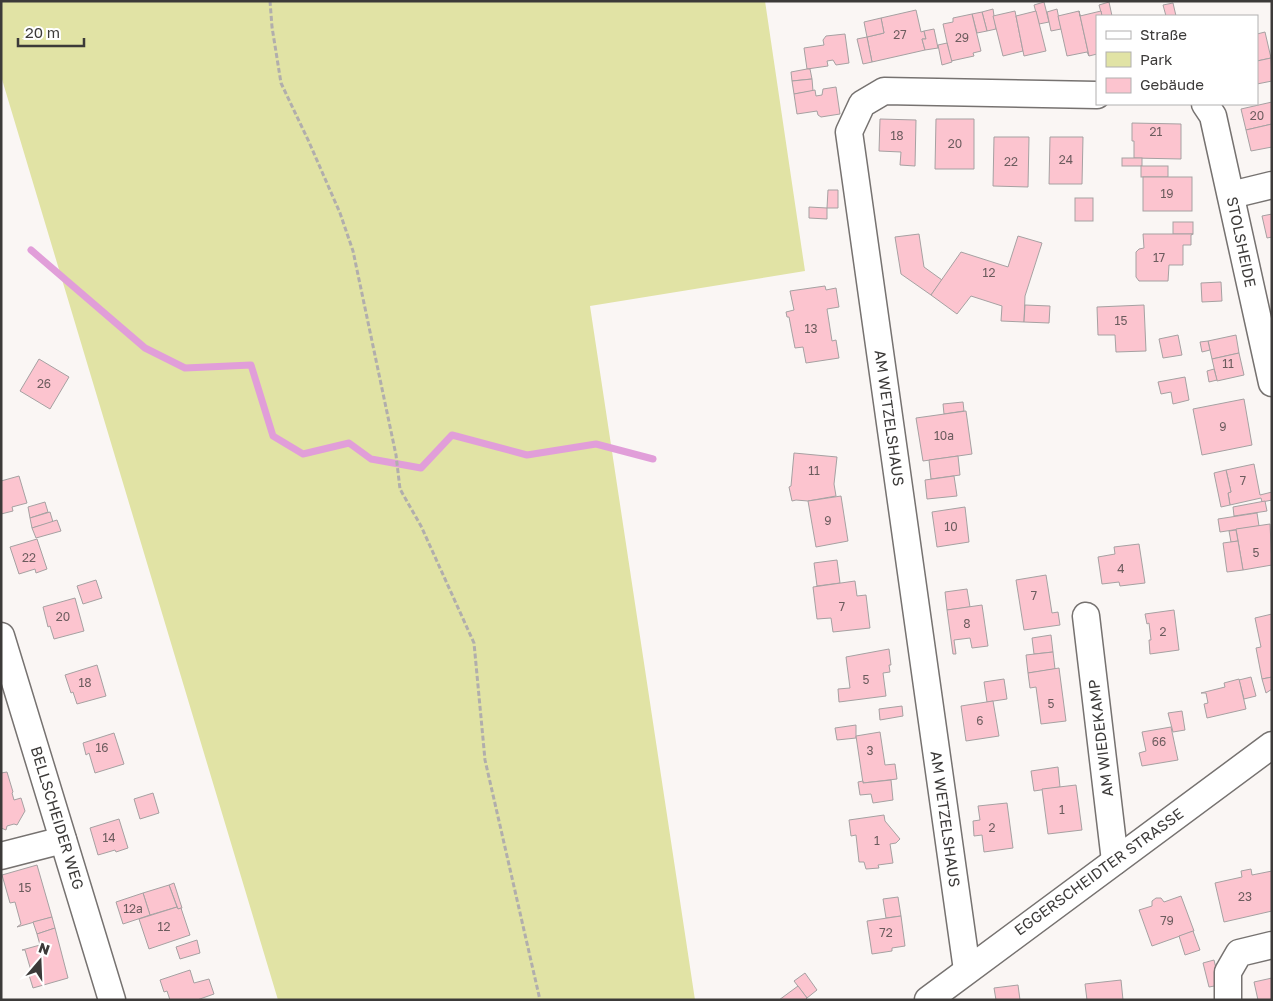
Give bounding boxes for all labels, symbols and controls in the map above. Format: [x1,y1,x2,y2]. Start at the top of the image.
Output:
scale bar [18,15,84,47]
legend [1096,15,1258,105]
text: 20 m [25,23,60,41]
text: Straße [1140,25,1187,43]
house number: 27 [893,27,907,42]
house number: 29 [955,30,969,45]
text: Park [1140,50,1173,68]
text: Gebäude [1140,75,1204,93]
house number: 20 [1250,108,1264,123]
house number: 21 [1150,124,1163,139]
house number: 18 [890,128,904,143]
house number: 20 [948,136,962,151]
house number: 24 [1059,152,1073,167]
house number: 22 [1004,154,1018,169]
house number: 19 [1160,186,1174,201]
street label: STOLSHEIDE [1224,195,1260,289]
house number: 17 [1153,250,1165,265]
house number: 12 [983,265,995,280]
house number: 15 [1115,313,1127,328]
house number: 13 [805,321,817,336]
street label: AM WETZELSHAUS [872,349,908,487]
house number: 11 [1222,356,1234,371]
house number: 26 [37,376,51,391]
house number: 9 [1219,419,1227,434]
house number: 10a [934,428,954,443]
house number: 11 [808,463,820,478]
house number: 7 [1240,473,1246,488]
house number: 9 [824,513,832,528]
house number: 10 [944,519,958,534]
house number: 5 [1253,545,1260,560]
house number: 22 [22,550,36,565]
house number: 4 [1117,561,1125,576]
house number: 7 [1031,588,1037,603]
house number: 7 [839,599,845,614]
house number: 20 [56,609,70,624]
house number: 8 [963,616,971,631]
house number: 2 [1160,624,1167,639]
house number: 5 [863,672,870,687]
house number: 18 [78,675,92,690]
street label: AM WIEDEKAMP [1084,678,1116,798]
house number: 5 [1048,696,1055,711]
house number: 6 [976,713,984,728]
house number: 66 [1152,734,1166,749]
house number: 16 [95,740,109,755]
house number: 3 [866,743,874,758]
street label: BELLSCHEIDER WEG [28,744,88,891]
street label: AM WETZELSHAUS [928,750,964,888]
house number: 1 [1059,802,1065,817]
street label: EGGERSCHEIDTER STRASSE [1010,804,1186,939]
house number: 2 [989,820,996,835]
house number: 14 [102,830,116,845]
house number: 1 [874,833,880,848]
house number: 15 [19,880,31,895]
house number: 23 [1238,889,1252,904]
house number: 12a [123,901,143,916]
house number: 79 [1160,913,1174,928]
house number: 12 [158,919,170,934]
house number: 72 [879,925,893,940]
north arrow [15,936,65,986]
text: N [37,938,52,958]

